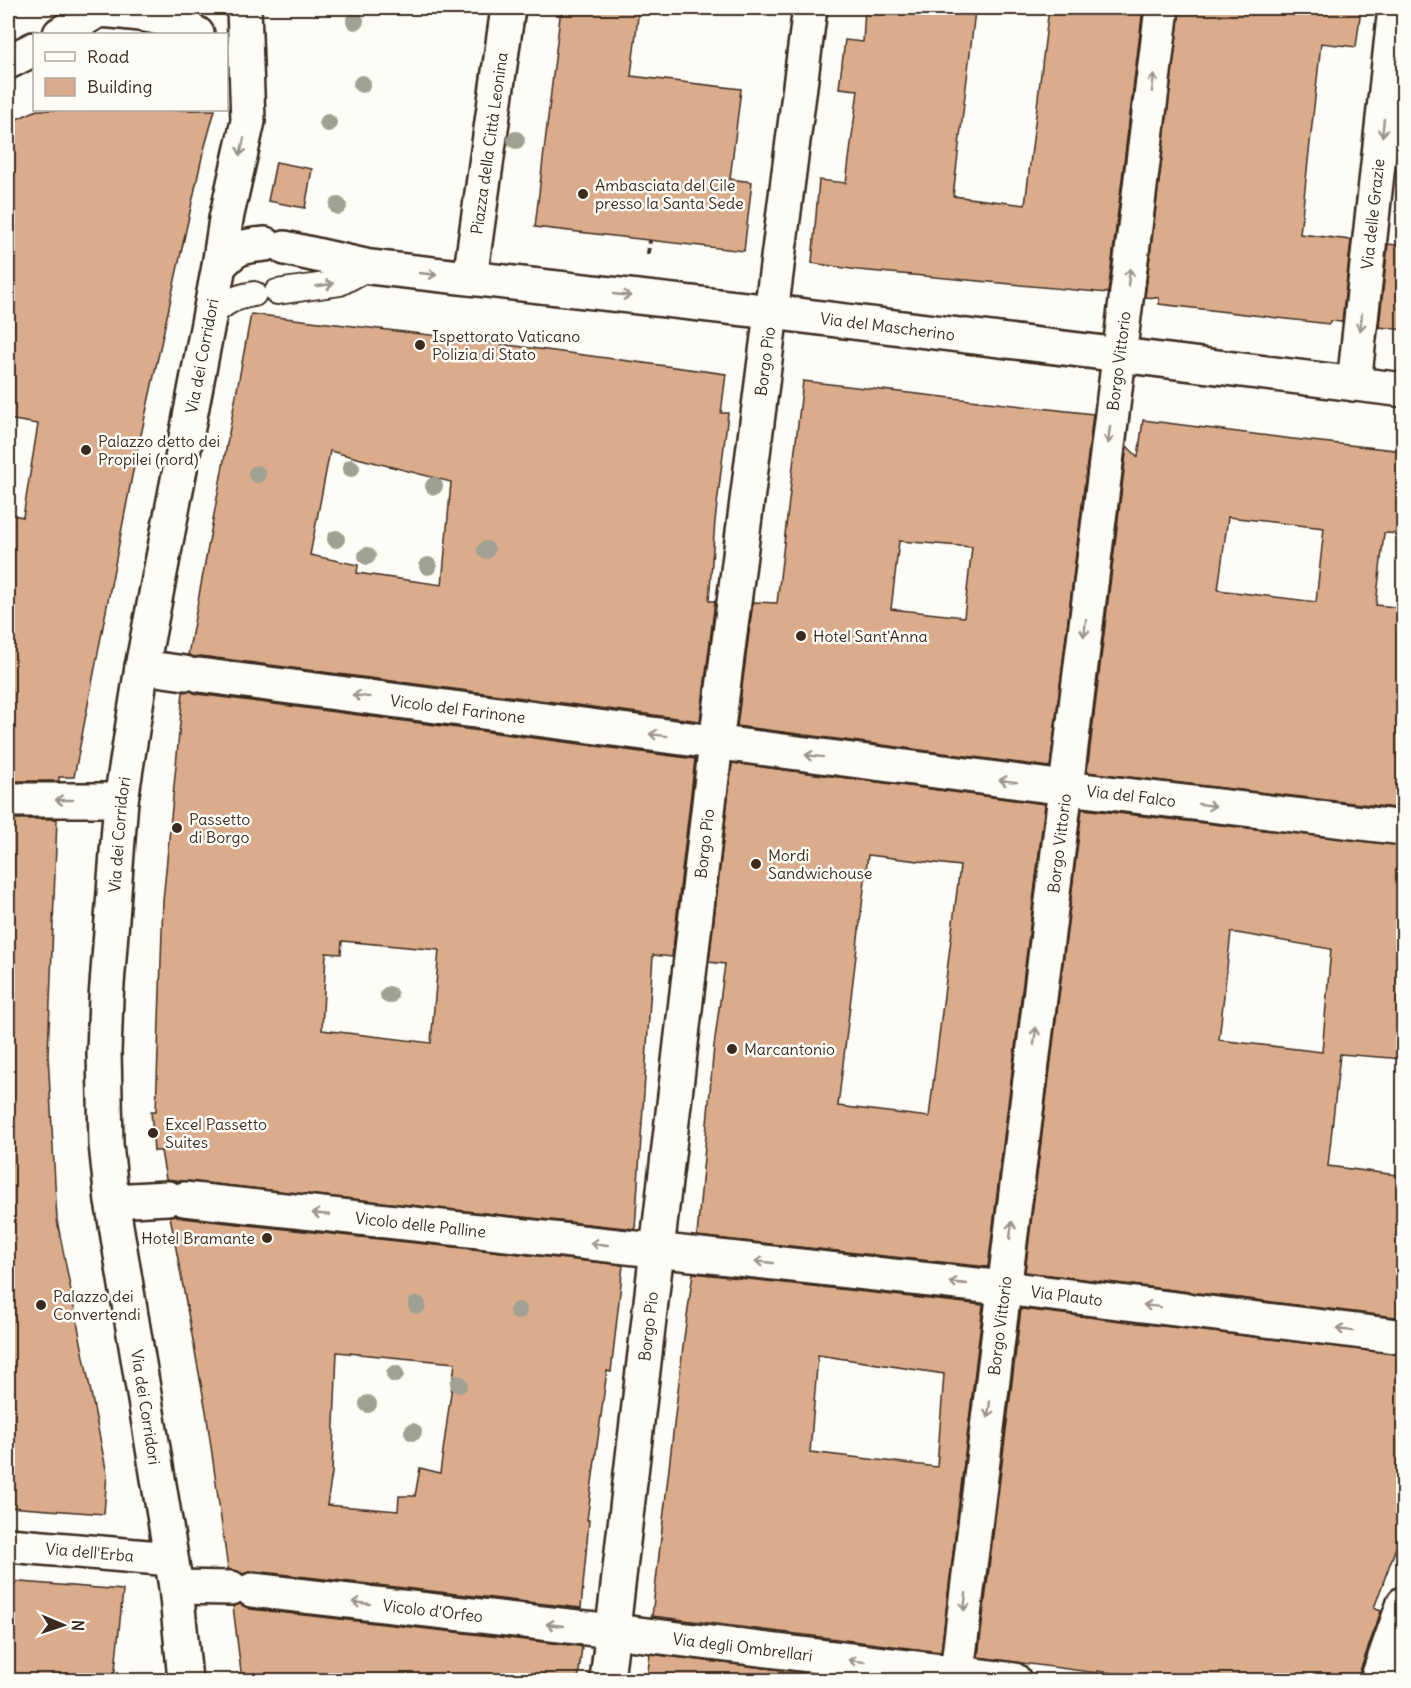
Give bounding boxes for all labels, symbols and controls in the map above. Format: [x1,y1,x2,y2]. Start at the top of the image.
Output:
legend [33,33,228,111]
text: Road [87,45,130,68]
street label: Piazza della Città Leonina [466,51,512,236]
one-way arrow [1148,74,1159,94]
text: Building [87,75,152,98]
one-way arrow [1377,118,1388,138]
one-way arrow [236,137,248,156]
street label: Via delle Grazie [1357,158,1388,270]
place label: Ambasciata del Cile presso la Santa Sede [595,175,744,213]
marker: Ambasciata del Cile presso la Santa Sede [576,187,590,201]
one-way arrow [418,268,438,279]
one-way arrow [1124,268,1135,287]
one-way arrow [315,279,335,290]
one-way arrow [612,290,631,301]
street label: Via dei Corridori [181,297,223,415]
street label: Via del Mascherino [819,308,956,344]
street label: Borgo Vittorio [1102,310,1135,412]
one-way arrow [1355,312,1366,332]
place label: Ispettorato Vaticano Polizia di Stato [432,326,580,364]
street label: Borgo Pio [750,326,779,397]
marker: Ispettorato Vaticano Polizia di Stato [413,338,427,352]
one-way arrow [1104,424,1115,444]
place label: Palazzo detto dei Propilei (nord) [98,431,220,469]
marker: Palazzo detto dei Propilei (nord) [79,443,93,457]
one-way arrow [1080,618,1091,638]
place label: Hotel Sant'Anna [813,626,928,646]
marker: Hotel Sant'Anna [794,629,808,643]
street label: Vicolo del Farinone [389,690,527,727]
one-way arrow [351,691,371,702]
one-way arrow [649,729,669,740]
one-way arrow [805,750,825,761]
street label: Via dei Corridori [104,775,135,893]
one-way arrow [998,775,1018,786]
street label: Via del Falco [1085,780,1177,811]
street label: Borgo Vittorio [1043,792,1075,894]
one-way arrow [55,794,75,806]
one-way arrow [1197,800,1217,811]
street label: Borgo Pio [690,808,718,879]
place label: Passetto di Borgo [189,809,250,847]
marker: Passetto di Borgo [170,821,184,835]
place label: Mordi Sandwichouse [768,845,872,883]
marker: Mordi Sandwichouse [749,857,763,871]
one-way arrow [1030,1027,1041,1047]
place label: Marcantonio [744,1039,835,1059]
marker: Marcantonio [725,1042,739,1056]
place label: Excel Passetto Suites [165,1114,267,1152]
marker: Excel Passetto Suites [146,1126,160,1140]
one-way arrow [312,1208,332,1219]
street label: Vicolo delle Palline [354,1208,487,1242]
one-way arrow [1006,1221,1017,1240]
place label: Hotel Bramante [141,1228,255,1248]
marker: Hotel Bramante [260,1231,274,1245]
one-way arrow [589,1238,609,1249]
one-way arrow [755,1257,775,1268]
street label: Borgo Vittorio [984,1275,1016,1377]
one-way arrow [949,1277,969,1288]
street label: Via Plauto [1029,1281,1104,1310]
place label: Palazzo dei Convertendi [53,1286,141,1324]
street label: Borgo Pio [634,1291,662,1362]
marker: Palazzo dei Convertendi [34,1298,48,1312]
one-way arrow [1142,1300,1162,1311]
one-way arrow [1336,1324,1356,1335]
street label: Via dei Corridori [127,1348,165,1466]
one-way arrow [984,1398,995,1418]
street label: Via dell'Erba [45,1538,135,1566]
one-way arrow [960,1592,971,1612]
north arrow [33,1595,93,1655]
street label: Vicolo d'Orfeo [382,1595,484,1626]
one-way arrow [352,1597,372,1608]
one-way arrow [545,1619,565,1630]
text: N [68,1620,88,1631]
street label: Via degli Ombrellari [672,1628,814,1665]
one-way arrow [847,1655,867,1666]

